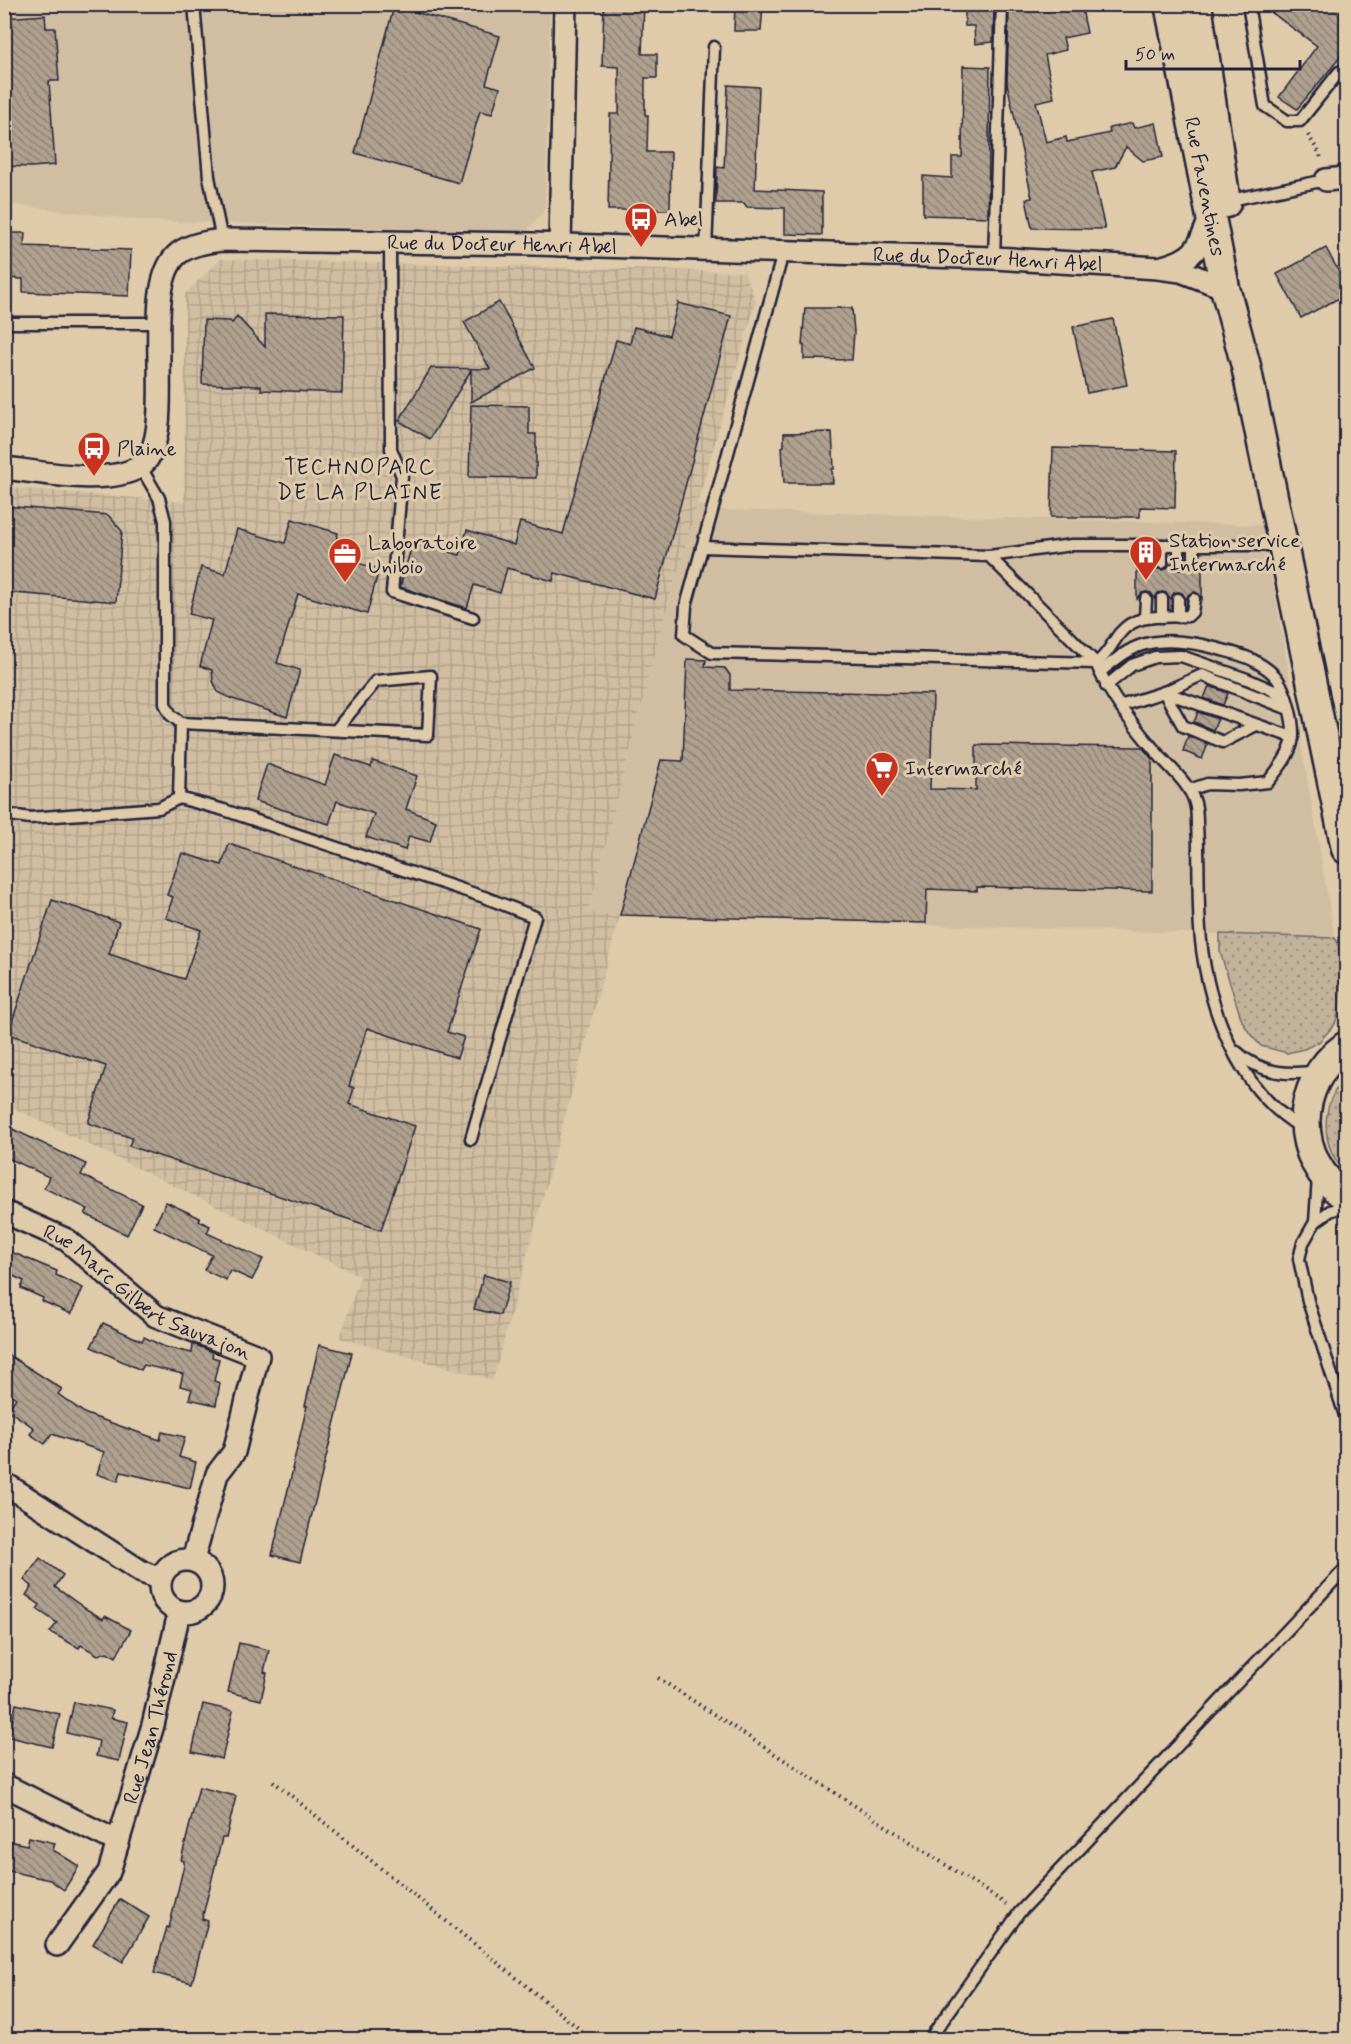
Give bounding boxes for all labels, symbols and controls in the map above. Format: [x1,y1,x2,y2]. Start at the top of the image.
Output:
scale bar [1126,33,1300,71]
text: 50 m [1135,43,1175,67]
street label: Rue Faventines [1177,115,1231,259]
bus stop icon: Abel [623,201,659,248]
place label: Abel [664,206,703,234]
street label: Rue du Docteur Henri Abel [387,229,617,262]
street label: Rue du Docteur Henri Abel [872,241,1103,280]
bus stop icon: Plaine [76,430,112,477]
place label: Plaine [117,435,177,463]
district label: TECHNOPARC DE LA PLAINE [277,454,443,507]
place label: Station service Intermarché [1169,527,1300,579]
place label: Laboratoire Unibio [368,529,477,581]
building icon: Station service Intermarché [1128,534,1164,581]
office icon: Laboratoire Unibio [327,536,363,583]
supermarket icon: Intermarché [864,750,900,797]
place label: Intermarché [905,755,1022,783]
street label: Rue Marc Gilbert Sauvajon [39,1218,256,1367]
street label: Rue Jean Thérond [117,1648,185,1808]

